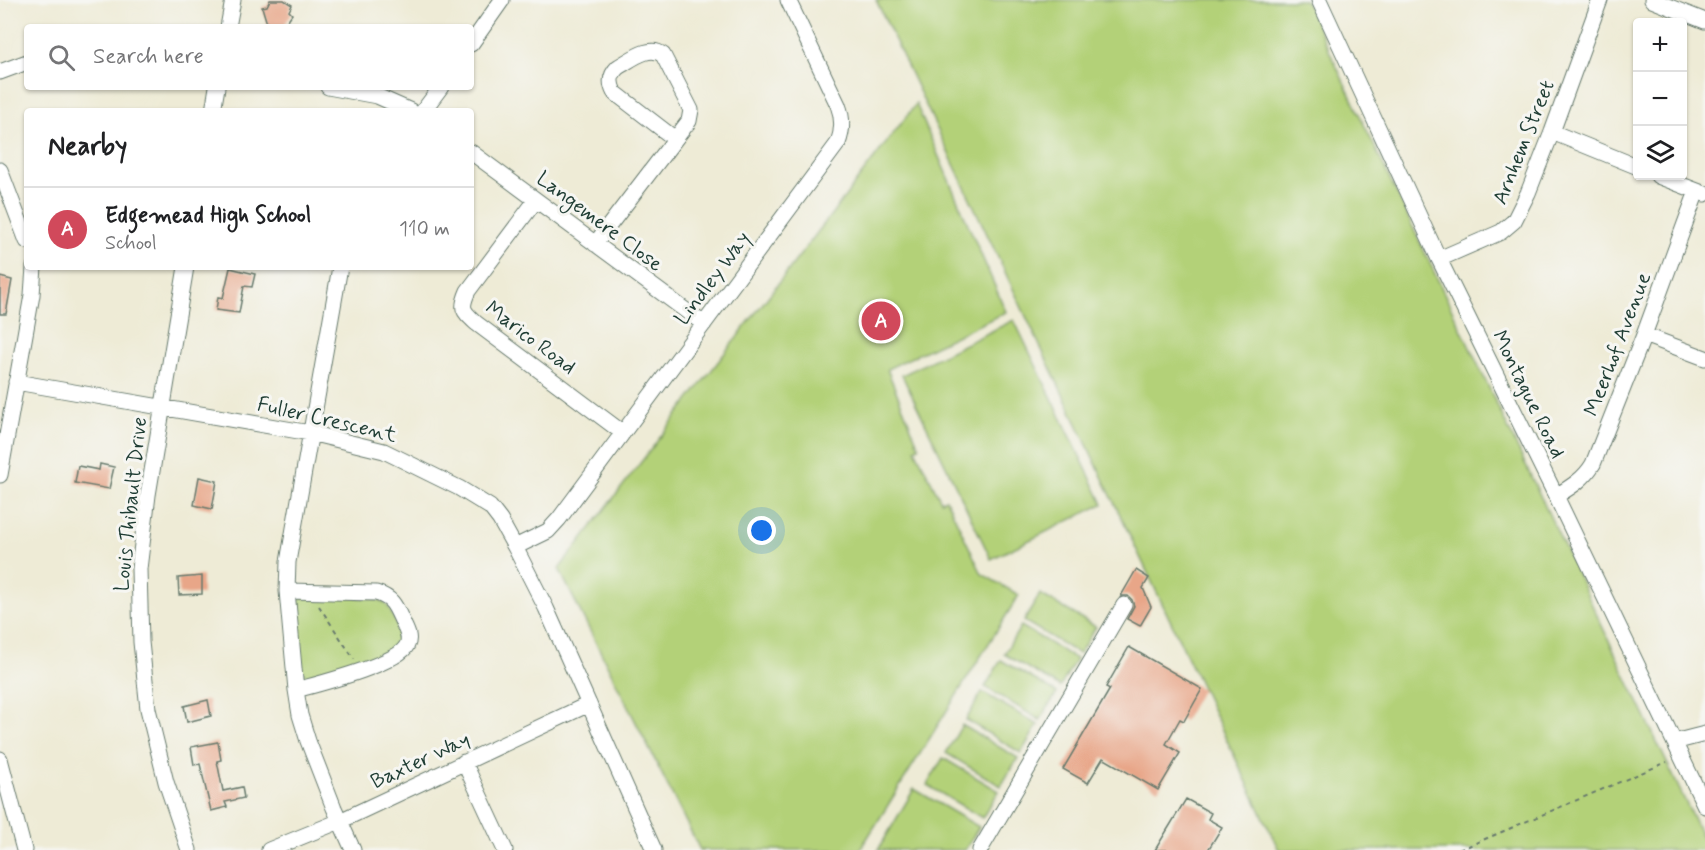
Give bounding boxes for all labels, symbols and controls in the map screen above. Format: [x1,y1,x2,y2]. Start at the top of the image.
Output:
map controls [1633,18,1687,180]
button: + [1633,18,1687,72]
search box [24,24,474,90]
icon: search [45,41,78,74]
text: Search here [93,43,204,71]
button: − [1633,72,1687,126]
street label: Arnhem Street [1486,76,1562,209]
button: layers [1633,126,1687,180]
text: Nearby [48,130,127,164]
street label: Langemere Close [530,165,669,280]
text: Edgemead High School [105,202,311,230]
text: A [61,216,74,243]
text: 110 m [399,216,450,243]
street label: Lindley Way [668,226,757,331]
text: School [105,230,157,257]
street label: Meerhof Avenue [1578,268,1658,420]
street label: Marico Road [479,294,582,381]
pin: A [862,298,900,344]
street label: Montague Road [1485,326,1571,463]
street label: Fuller Crescent [254,390,400,450]
street label: Louis Thibault Drive [108,415,154,593]
your location [747,516,776,545]
street label: Baxter Way [366,726,475,796]

